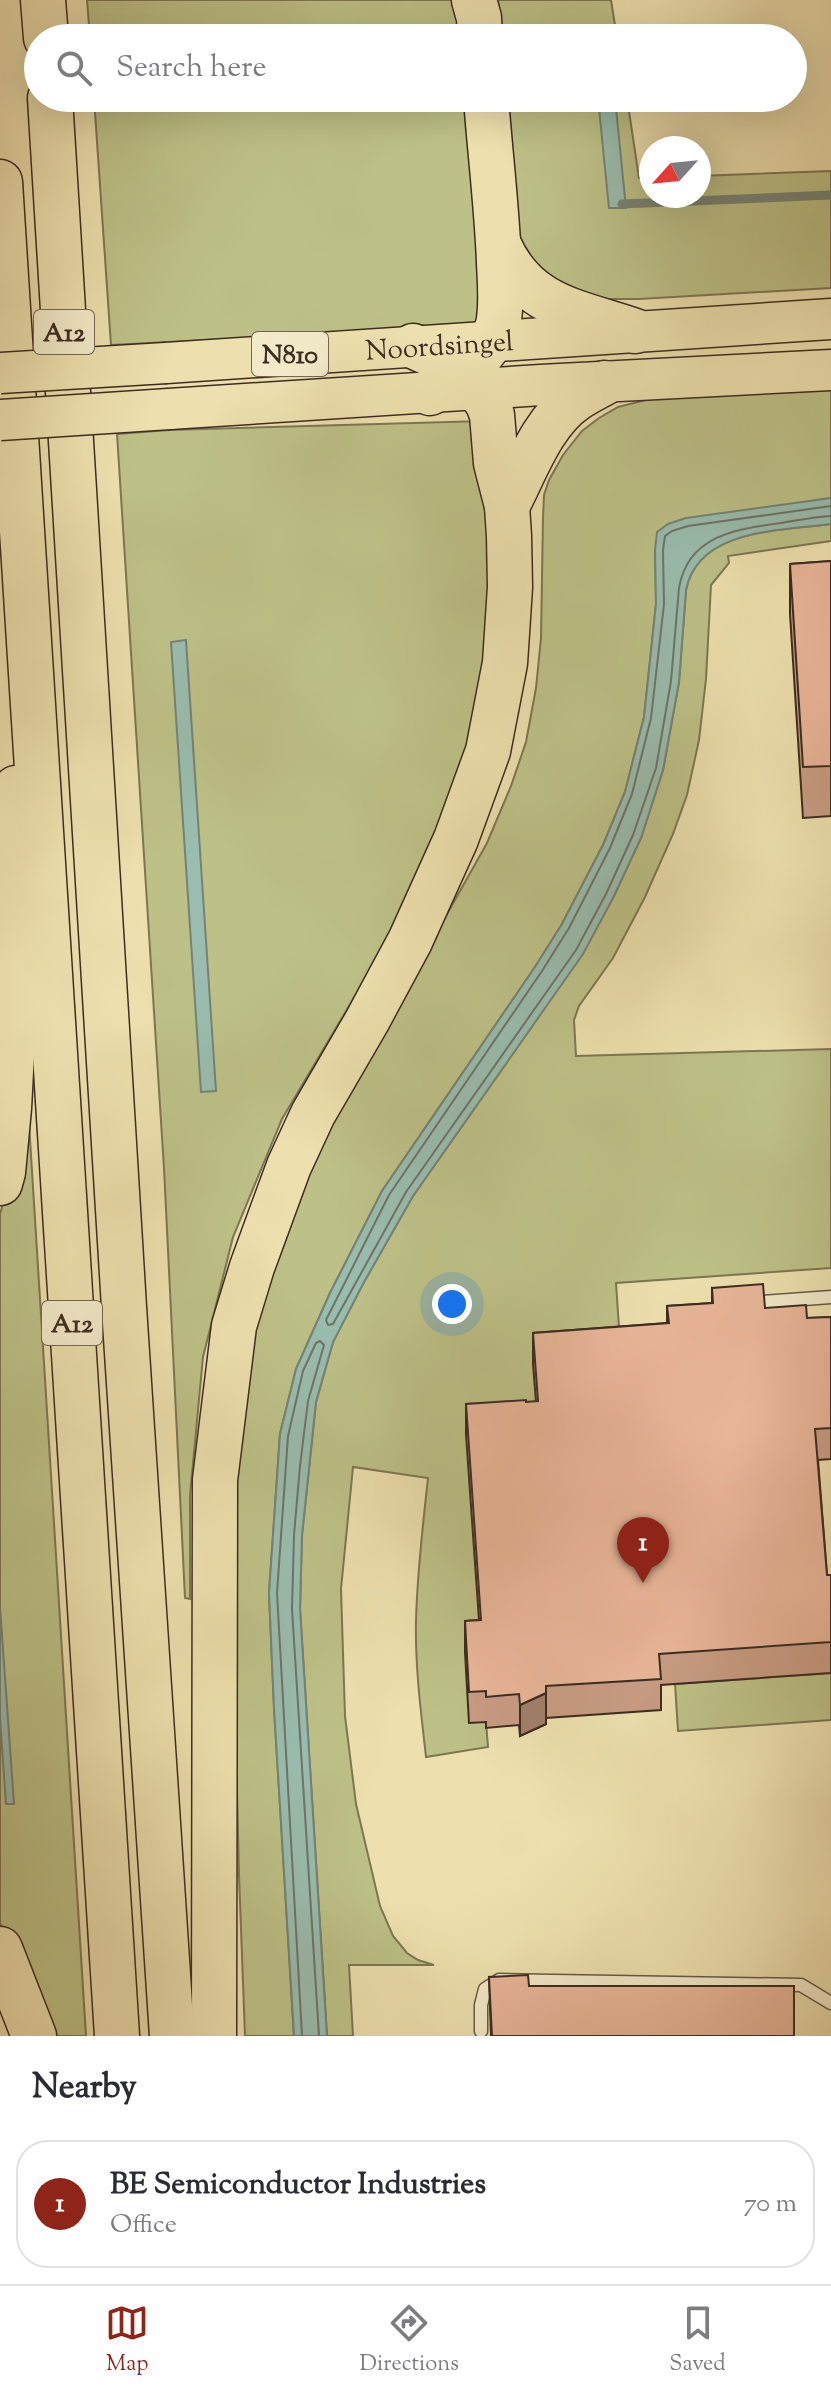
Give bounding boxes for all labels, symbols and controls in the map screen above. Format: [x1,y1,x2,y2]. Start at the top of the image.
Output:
search box [24,24,807,112]
icon: search [52,46,96,90]
text: Search here [116,47,266,90]
north arrow [639,136,711,208]
road number: A12 [34,310,94,354]
street label: Noordsingel [364,323,515,373]
road number: N810 [252,332,328,376]
your location [432,1284,472,1324]
road number: A12 [42,1301,102,1345]
pin: 1 [617,1517,669,1583]
text: Nearby [32,2064,137,2113]
text: BE Semiconductor Industries [110,2164,486,2207]
text: 1 [56,2186,64,2223]
text: 70 m [744,2186,797,2223]
text: Office [110,2207,177,2244]
tab: Map [105,2301,149,2381]
tab: Directions [360,2301,459,2381]
tab: Saved [669,2301,726,2381]

